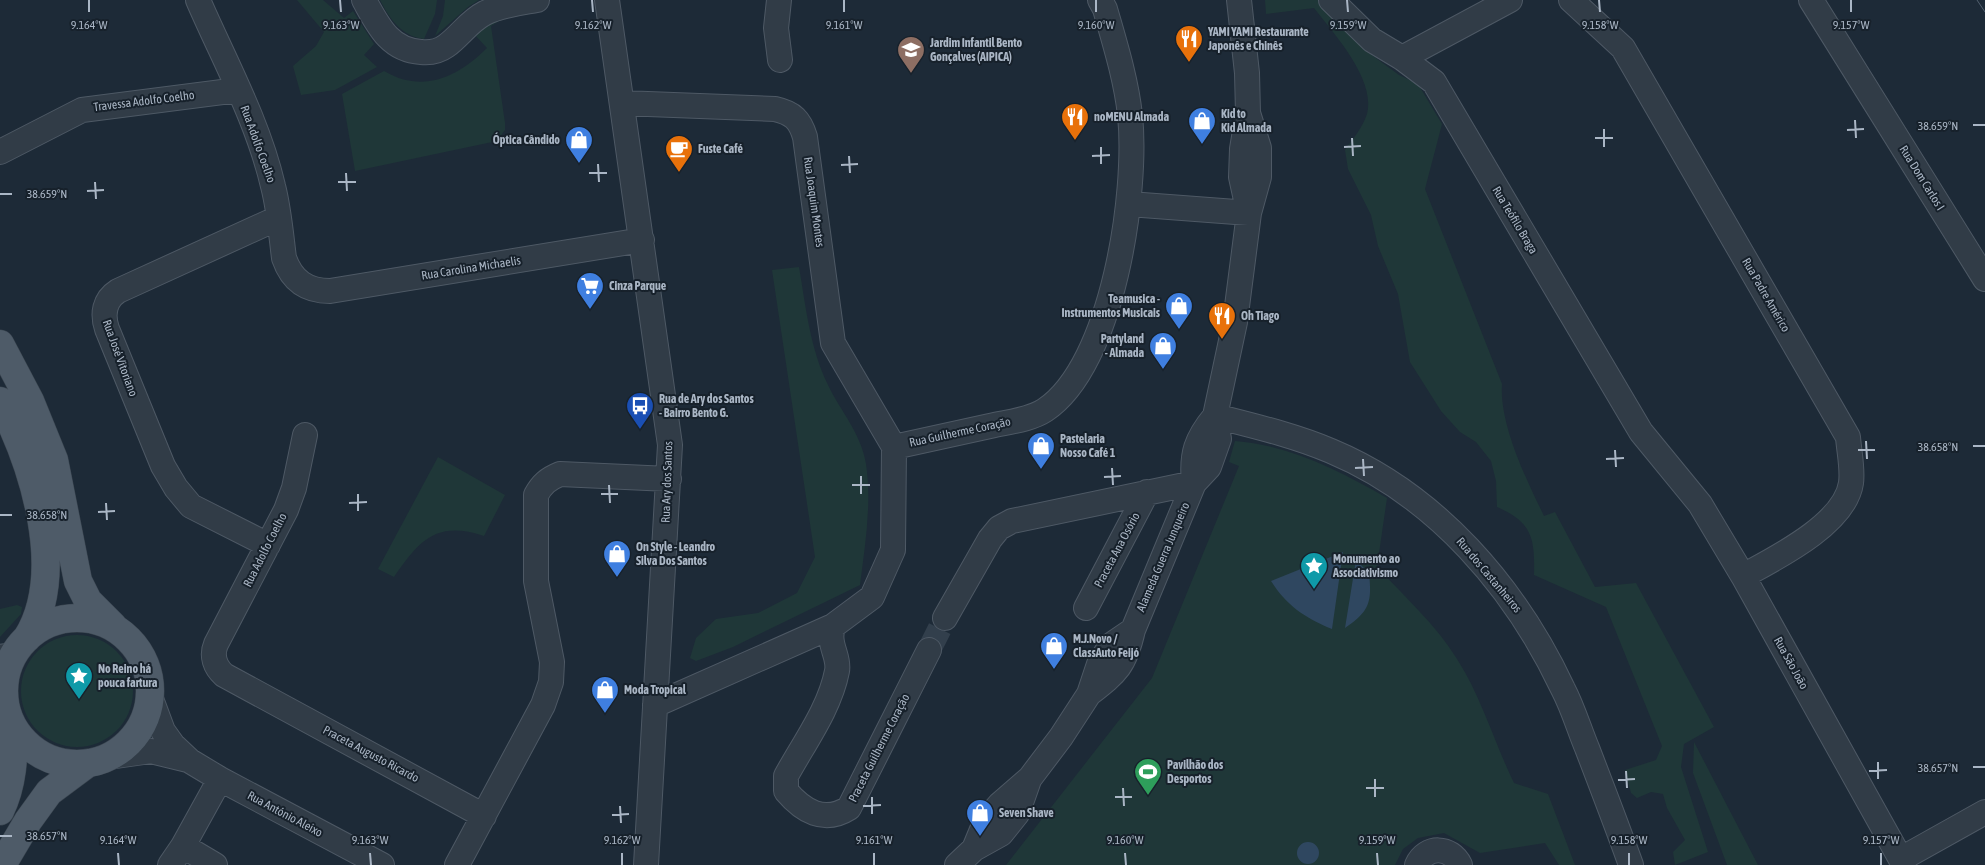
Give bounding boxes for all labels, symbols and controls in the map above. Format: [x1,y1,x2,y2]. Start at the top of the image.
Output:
text: 9.164°W [71,18,108,32]
text: 9.163°W [323,18,360,32]
text: 9.162°W [575,18,612,32]
text: 9.161°W [826,18,863,32]
text: 9.160°W [1078,18,1115,32]
text: 9.159°W [1330,18,1367,32]
text: 9.158°W [1582,18,1619,32]
text: 9.157°W [1833,18,1870,32]
restaurant icon: YAMI YAMI Restaurante Japonês e Chinês [1174,24,1204,63]
place label: YAMI YAMI Restaurante Japonês e Chinês [1207,25,1309,53]
school or university icon: Jardim Infantil Bento Gonçalves (AIPICA) [896,35,926,74]
place label: Jardim Infantil Bento Gonçalves (AIPICA) [929,36,1023,64]
street label: Travessa Adolfo Coelho [93,88,196,114]
restaurant icon: noMENU Almada [1060,102,1090,141]
street label: Rua Adolfo Coelho [238,103,279,185]
shop icon: Kid to Kid Almada [1187,106,1217,145]
place label: Kid to Kid Almada [1221,107,1272,135]
place label: noMENU Almada [1094,110,1169,124]
text: 38.659°N [1918,119,1958,133]
shop icon: Óptica Cândido [564,125,594,164]
place label: Óptica Cândido [493,132,560,147]
cafe icon: Fuste Café [664,134,694,173]
place label: Fuste Café [698,142,743,156]
street label: Rua Dom Carlos I [1897,143,1947,213]
street label: Rua Joaquim Montes [801,156,827,248]
street label: Rua Teófilo Braga [1489,184,1541,256]
text: 38.659°N [27,187,67,201]
street label: Rua Carolina Michaelis [420,253,522,283]
street label: Rua Padre Américo [1739,256,1793,335]
supermarket icon: Cinza Parque [575,271,605,310]
place label: Cinza Parque [609,279,667,293]
shop icon: Teamusica - Instrumentos Musicais [1164,291,1194,330]
place label: Teamusica - Instrumentos Musicais [1061,292,1161,320]
restaurant icon: Oh Tiago [1207,301,1237,340]
place label: Oh Tiago [1241,309,1280,323]
street label: Rua José Vitoriano [100,318,141,399]
shop icon: Partyland - Almada [1148,331,1178,370]
place label: Partyland - Almada [1101,332,1144,360]
bus stop icon: Rua de Ary dos Santos - Bairro Bento G. [625,391,655,430]
place label: Rua de Ary dos Santos - Bairro Bento G. [659,392,754,420]
street label: Rua Guilherme Coração [908,414,1012,450]
shop icon: Pastelaria Nosso Café 1 [1026,431,1056,470]
place label: Pastelaria Nosso Café 1 [1060,432,1116,460]
text: 38.658°N [1918,440,1958,454]
street label: Rua Ary dos Santos [659,441,675,523]
street label: Alameda Guerra Junqueiro [1134,500,1193,614]
text: 38.658°N [27,508,67,522]
street label: Rua Adolfo Coelho [240,510,290,589]
street label: Praceta Ana Osório [1091,510,1143,590]
street label: Rua dos Castanheiros [1454,535,1524,615]
shop icon: On Style - Leandro Silva Dos Santos [602,539,632,578]
place label: On Style - Leandro Silva Dos Santos [636,540,715,568]
place icon: Monumento ao Associativismo [1299,551,1329,590]
place label: Monumento ao Associativismo [1332,552,1400,580]
shop icon: M.J.Novo / ClassAuto Feijó [1039,631,1069,670]
place label: M.J.Novo / ClassAuto Feijó [1073,632,1139,660]
street label: Rua São João [1771,634,1811,692]
place icon: No Reino há pouca fartura [64,661,94,700]
place label: No Reino há pouca fartura [98,662,158,690]
shop icon: Moda Tropical [590,675,620,714]
place label: Moda Tropical [624,683,687,697]
street label: Praceta Guilherme Coração [846,691,913,804]
street label: Praceta Augusto Ricardo [321,723,422,785]
sports icon: Pavilhão dos Desportos [1133,757,1163,796]
place label: Pavilhão dos Desportos [1167,758,1224,786]
text: 38.657°N [1918,761,1958,775]
street label: Rua António Aleixo [245,788,325,840]
shop icon: Seven Shave [965,798,995,837]
place label: Seven Shave [999,806,1054,820]
text: 38.657°N [27,829,67,843]
text: 9.164°W [100,833,137,847]
text: 9.163°W [352,833,389,847]
text: 9.162°W [604,833,641,847]
text: 9.161°W [856,833,893,847]
text: 9.160°W [1107,833,1144,847]
text: 9.159°W [1359,833,1396,847]
text: 9.158°W [1611,833,1648,847]
text: 9.157°W [1863,833,1900,847]

